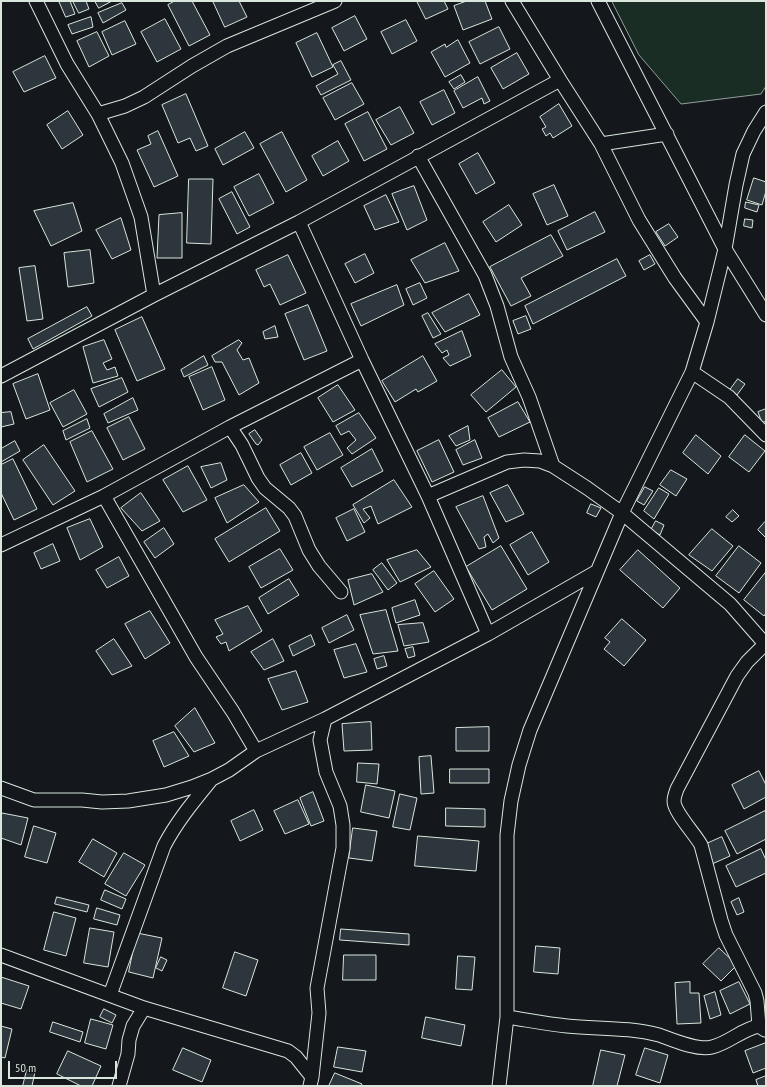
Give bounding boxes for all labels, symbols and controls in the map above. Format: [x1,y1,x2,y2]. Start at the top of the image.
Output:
scale bar [10,1053,119,1079]
text: 50 m [15,1060,36,1075]

